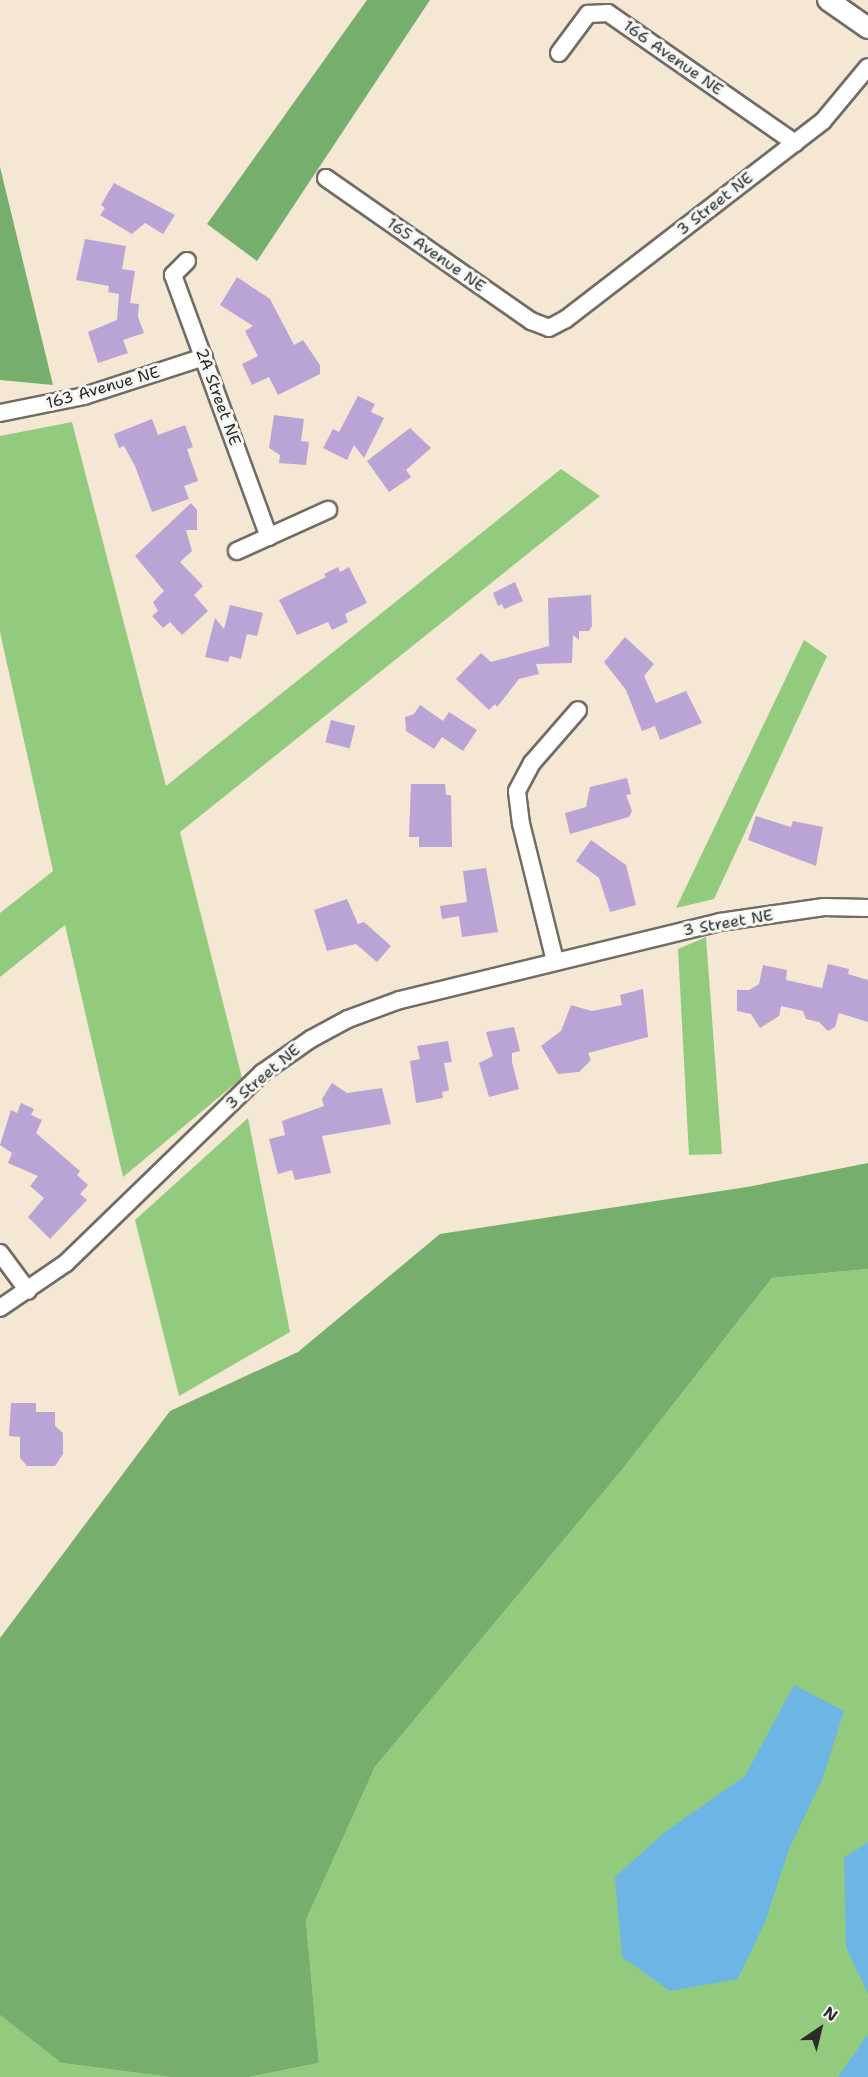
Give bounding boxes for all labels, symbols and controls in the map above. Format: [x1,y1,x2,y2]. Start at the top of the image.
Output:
street label: 166 Avenue NE [619,16,727,100]
street label: 3 Street NE [673,168,757,240]
street label: 165 Avenue NE [383,214,489,296]
street label: 2A Street NE [191,346,245,448]
street label: 163 Avenue NE [44,363,162,413]
street label: 3 Street NE [681,906,775,940]
street label: 3 Street NE [222,1040,304,1114]
north arrow [790,1999,850,2059]
text: N [819,2002,842,2026]

